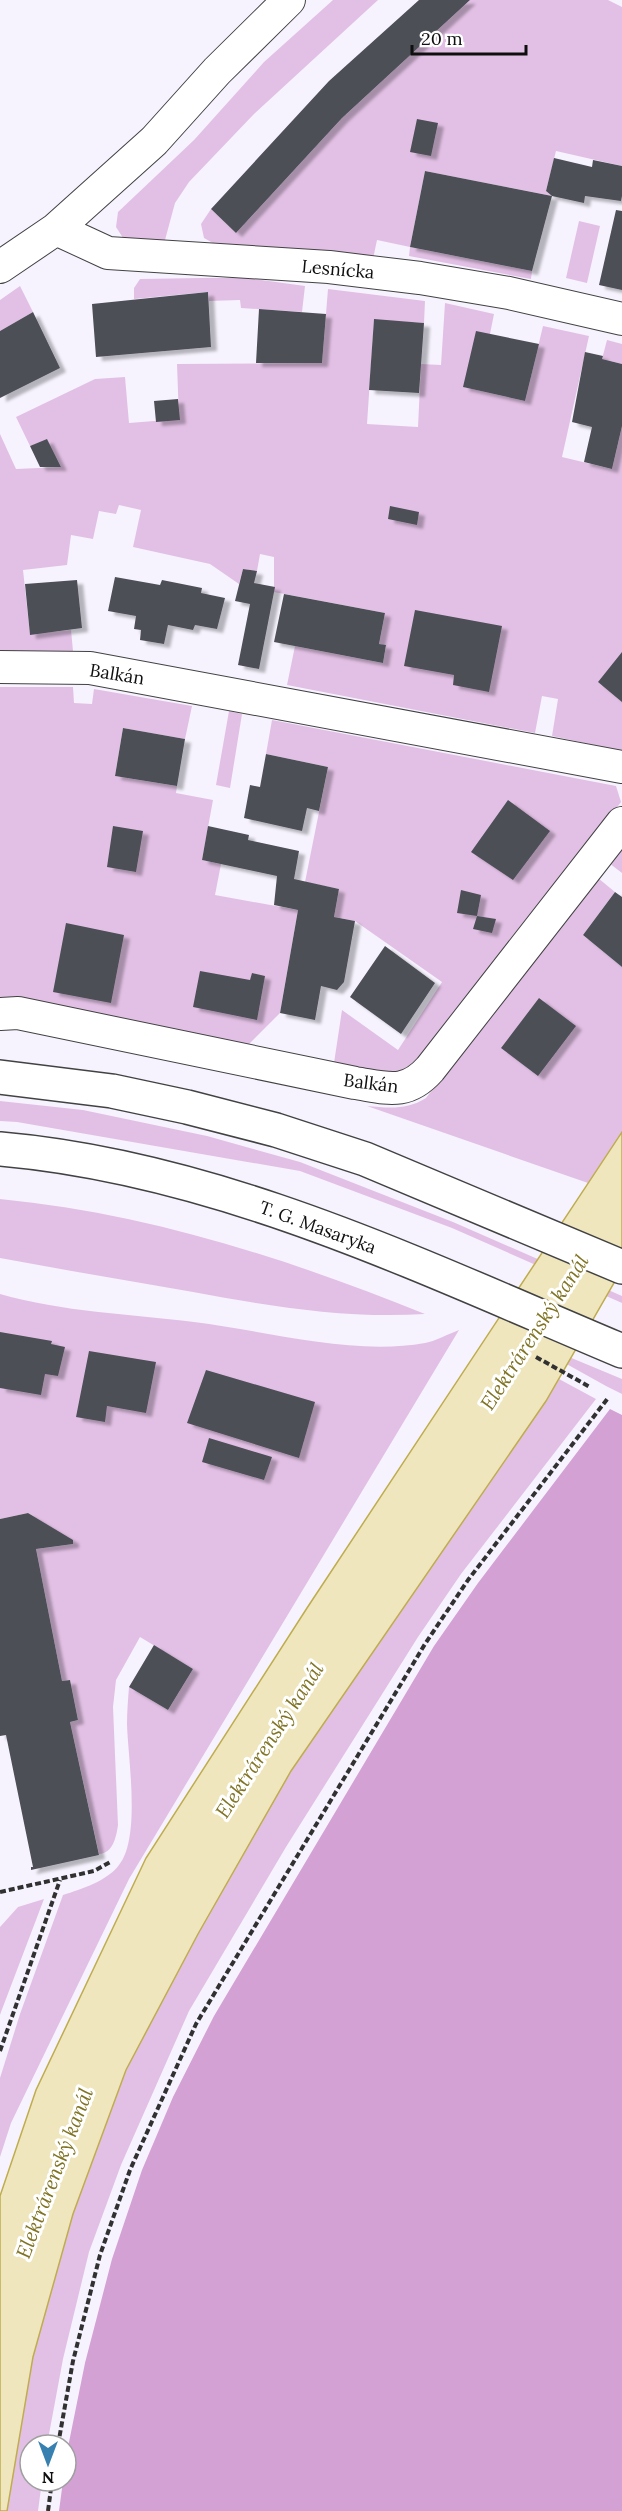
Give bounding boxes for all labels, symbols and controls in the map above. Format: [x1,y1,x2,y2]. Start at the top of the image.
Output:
scale bar [412,18,526,56]
text: 20 m [421,27,463,50]
street label: Lesnícka [301,254,375,284]
street label: Balkán [88,658,146,690]
street label: Balkán [342,1068,400,1098]
street label: T. G. Masaryka [257,1195,379,1259]
water label: Elektrárenský kanál [474,1249,594,1415]
water label: Elektrárenský kanál [209,1657,329,1823]
water label: Elektrárenský kanál [10,2084,98,2262]
north arrow [18,2433,78,2493]
text: N [42,2468,54,2488]

